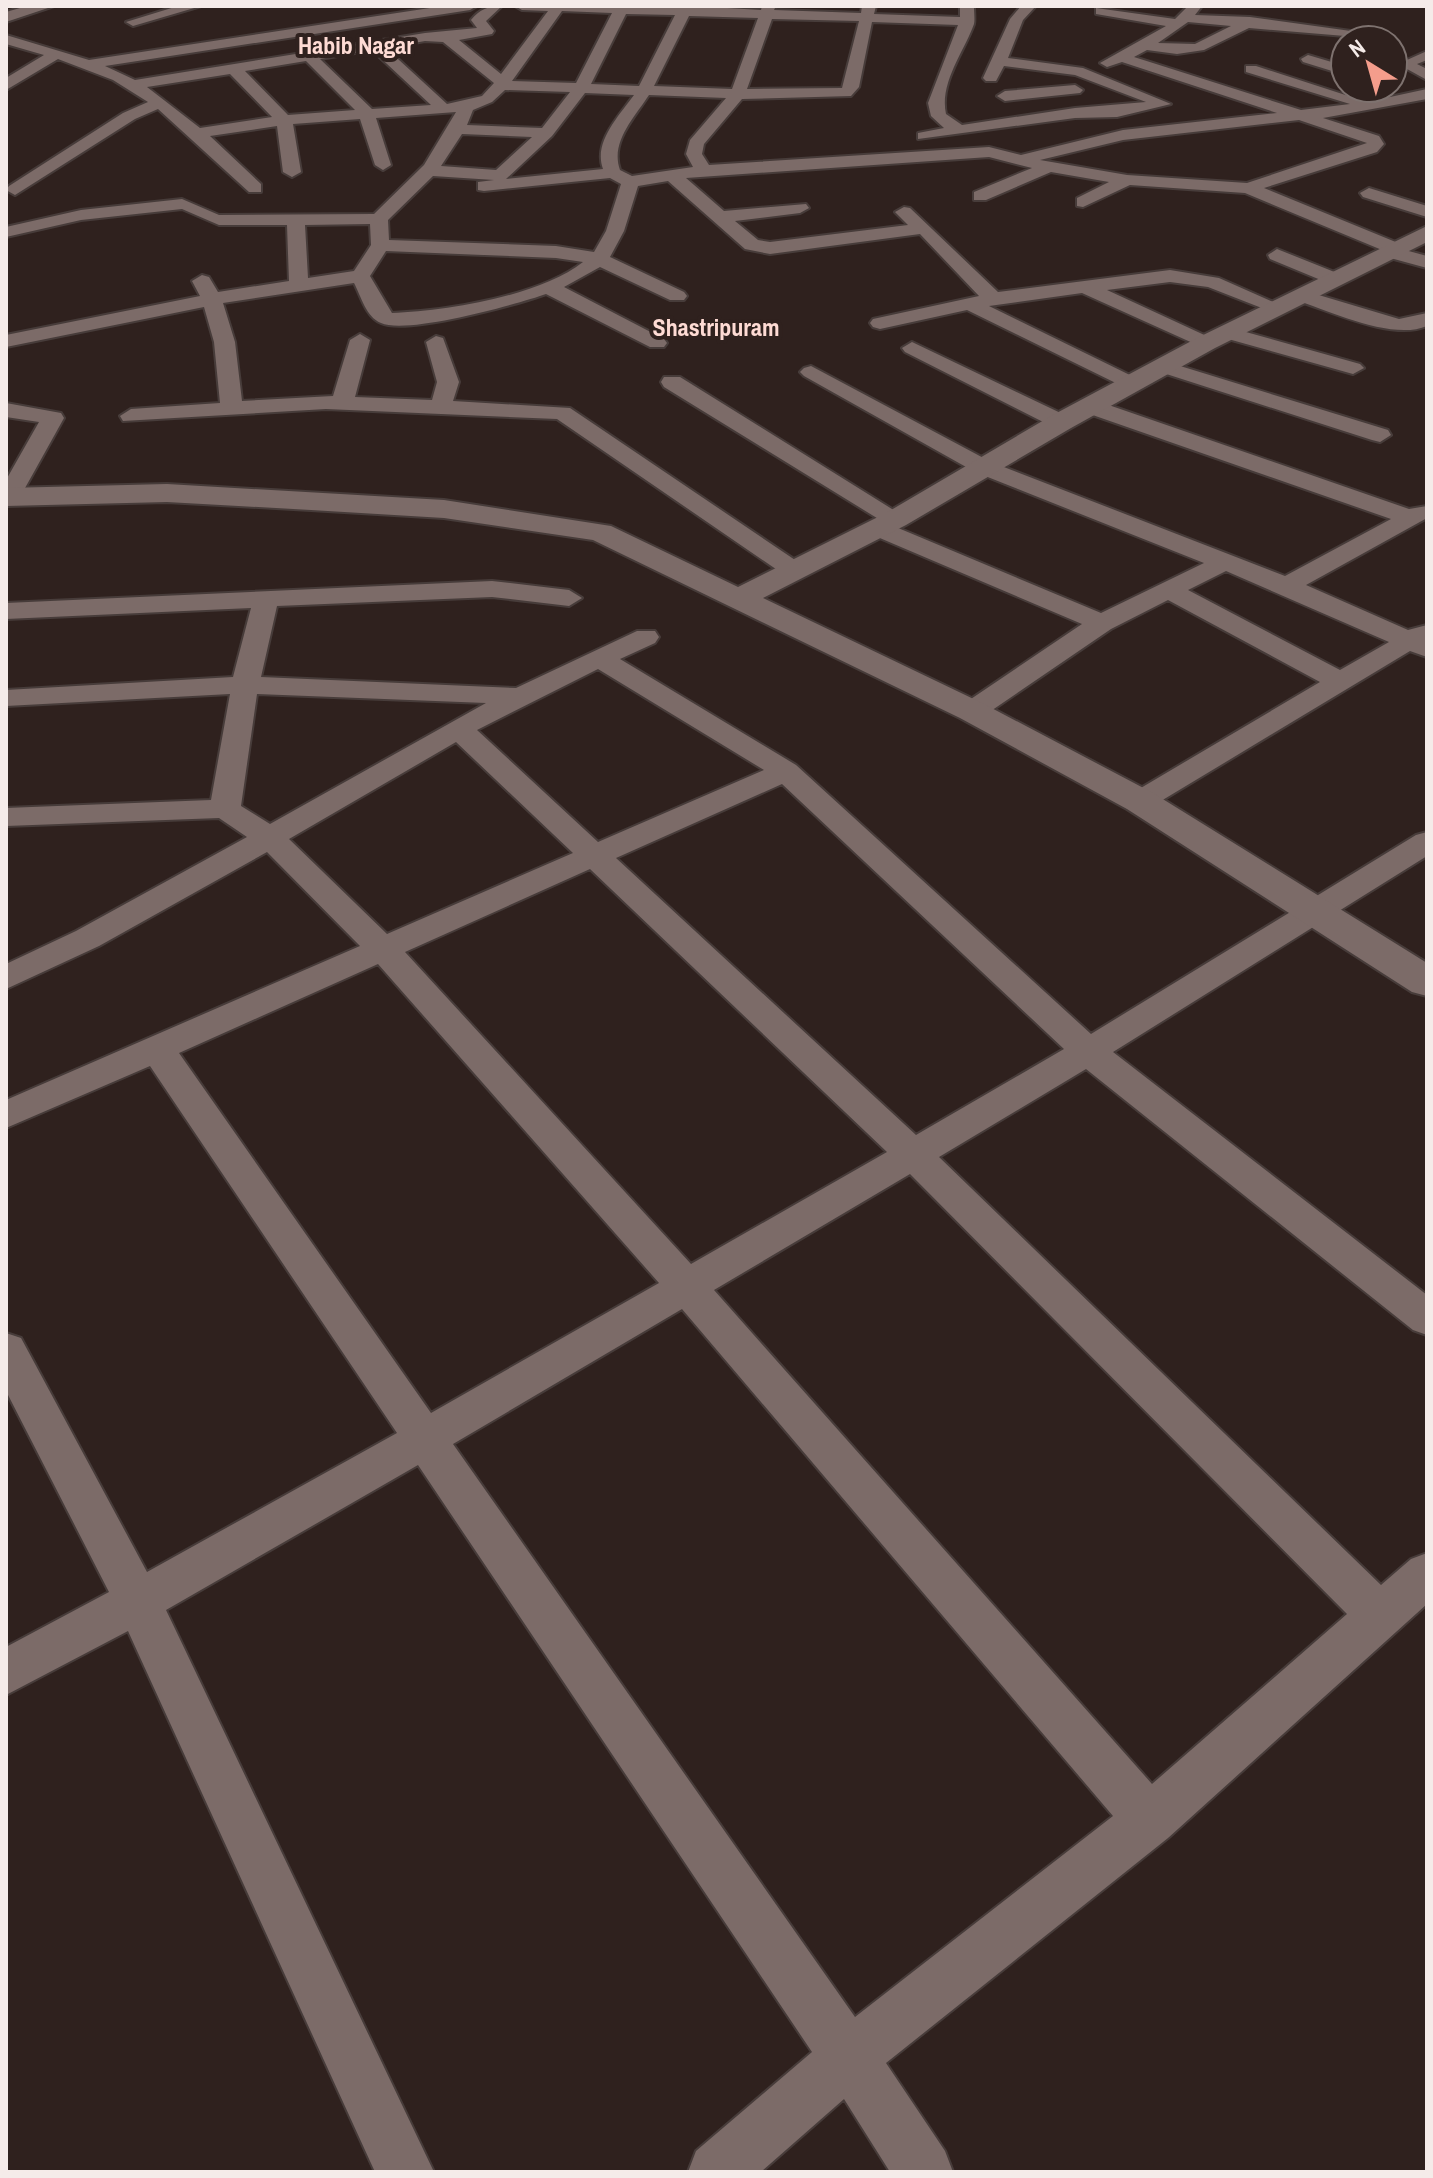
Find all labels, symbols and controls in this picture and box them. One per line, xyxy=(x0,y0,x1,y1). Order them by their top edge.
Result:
north arrow xyxy=(1329,24,1409,104)
district label: Habib Nagar xyxy=(298,29,414,61)
text: N xyxy=(1343,32,1371,64)
district label: Shastripuram xyxy=(653,311,779,343)

